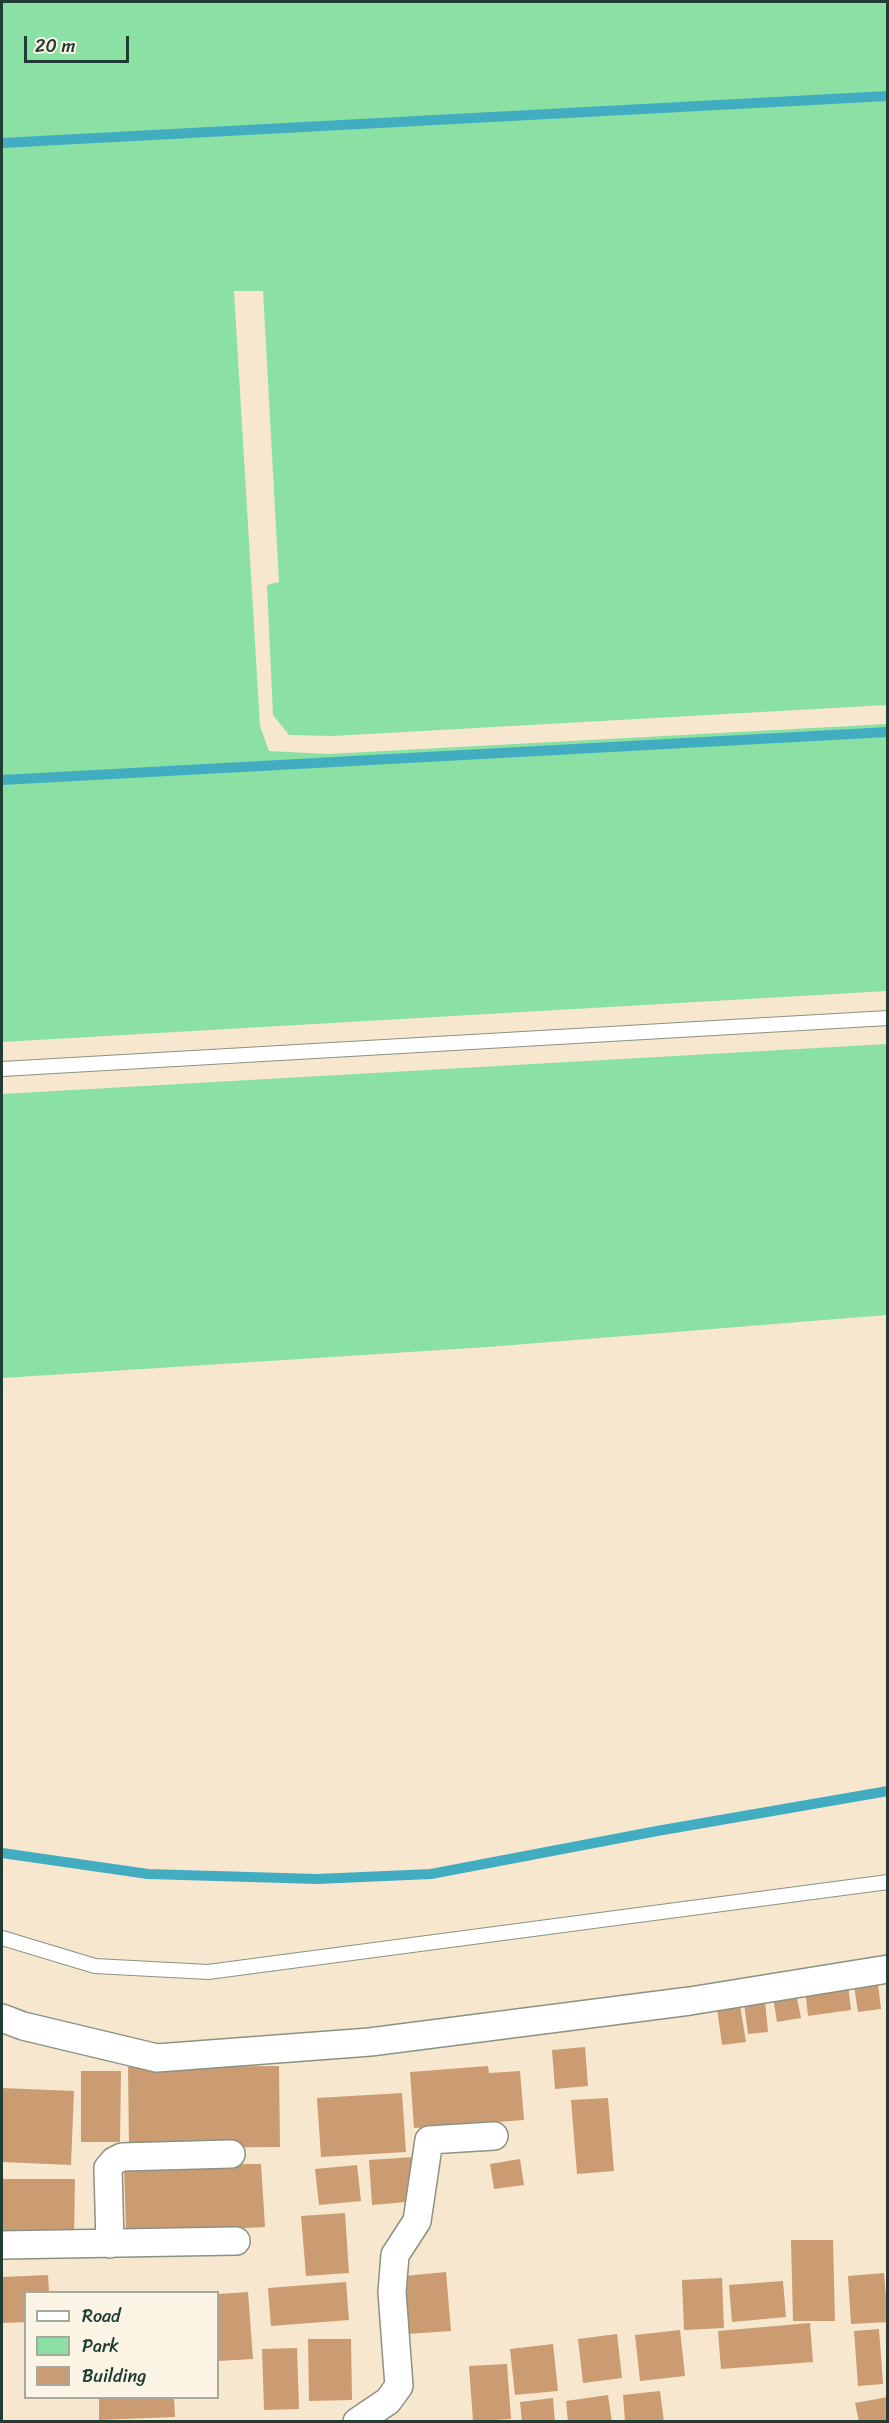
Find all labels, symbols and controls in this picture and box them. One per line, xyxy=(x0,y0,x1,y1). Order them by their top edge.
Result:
scale bar xyxy=(27,24,132,62)
text: 20 m xyxy=(35,30,75,62)
legend xyxy=(24,2291,219,2399)
text: Road xyxy=(82,2300,121,2332)
text: Park xyxy=(82,2330,119,2362)
text: Building xyxy=(82,2360,146,2392)

